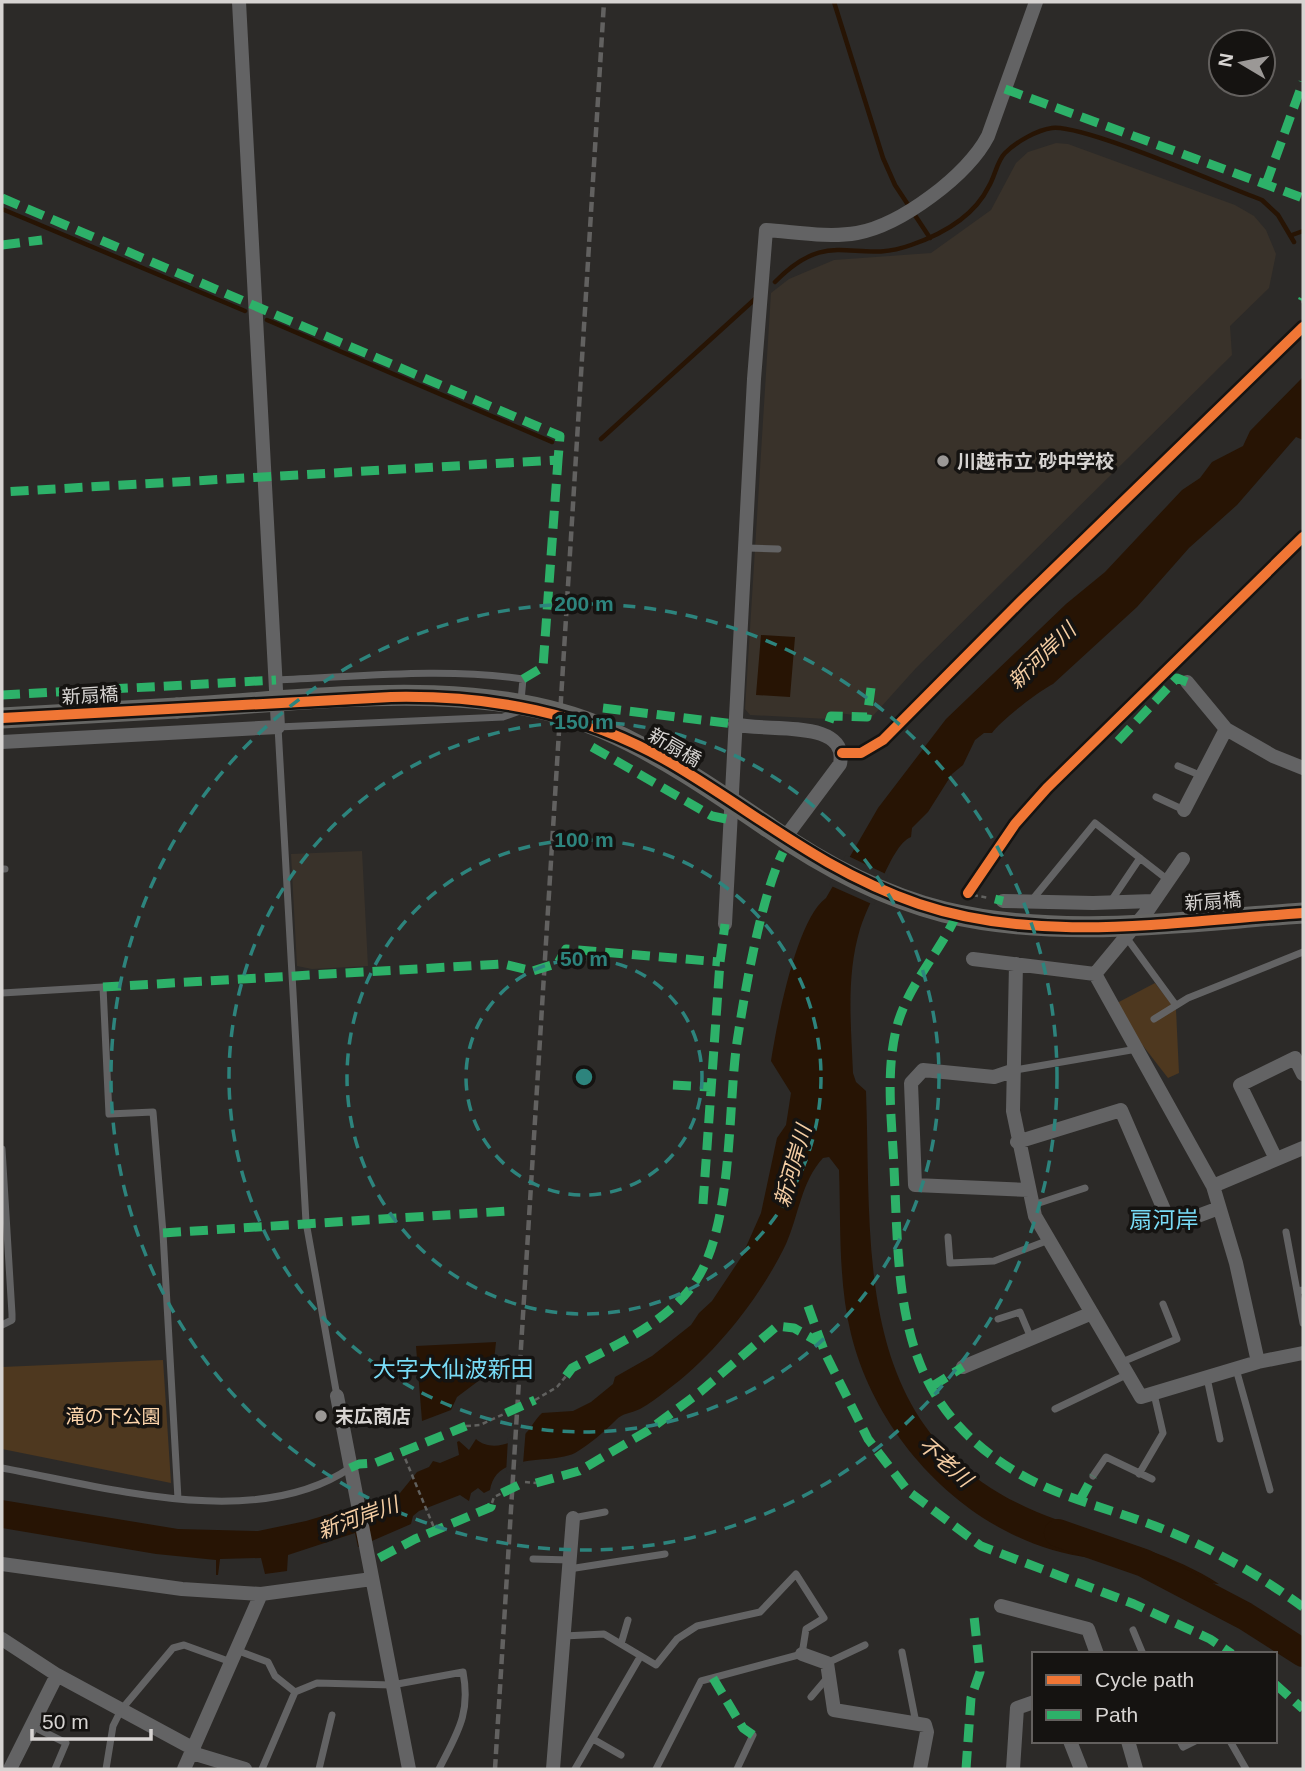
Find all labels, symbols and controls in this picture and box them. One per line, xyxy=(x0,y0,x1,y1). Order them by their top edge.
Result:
north arrow xyxy=(1207,28,1277,98)
text: N xyxy=(1214,52,1237,69)
place label: 川越市立 砂中学校 xyxy=(957,451,1114,472)
marker: 川越市立 砂中学校 xyxy=(935,453,951,469)
text: 200 m xyxy=(554,592,614,615)
water label: 新河岸川 xyxy=(1003,617,1081,693)
street label: 新扇橋 xyxy=(61,684,119,707)
text: 150 m xyxy=(554,710,614,733)
street label: 新扇橋 xyxy=(645,724,705,771)
text: 100 m xyxy=(554,828,614,851)
street label: 新扇橋 xyxy=(1184,889,1242,914)
text: 50 m xyxy=(560,947,608,970)
centre of rings xyxy=(572,1065,596,1089)
water label: 新河岸川 xyxy=(770,1120,816,1209)
district label: 扇河岸 xyxy=(1130,1207,1199,1233)
district label: 大字大仙波新田 xyxy=(373,1356,534,1382)
park label: 滝の下公園 xyxy=(65,1406,161,1427)
place label: 末広商店 xyxy=(335,1406,411,1427)
marker: 末広商店 xyxy=(313,1408,329,1424)
water label: 不老川 xyxy=(914,1432,978,1492)
water label: 新河岸川 xyxy=(314,1492,403,1543)
legend xyxy=(1032,1652,1277,1743)
text: Cycle path xyxy=(1095,1668,1194,1691)
scale bar xyxy=(32,1698,150,1742)
text: Path xyxy=(1095,1703,1138,1726)
text: 50 m xyxy=(42,1710,89,1733)

